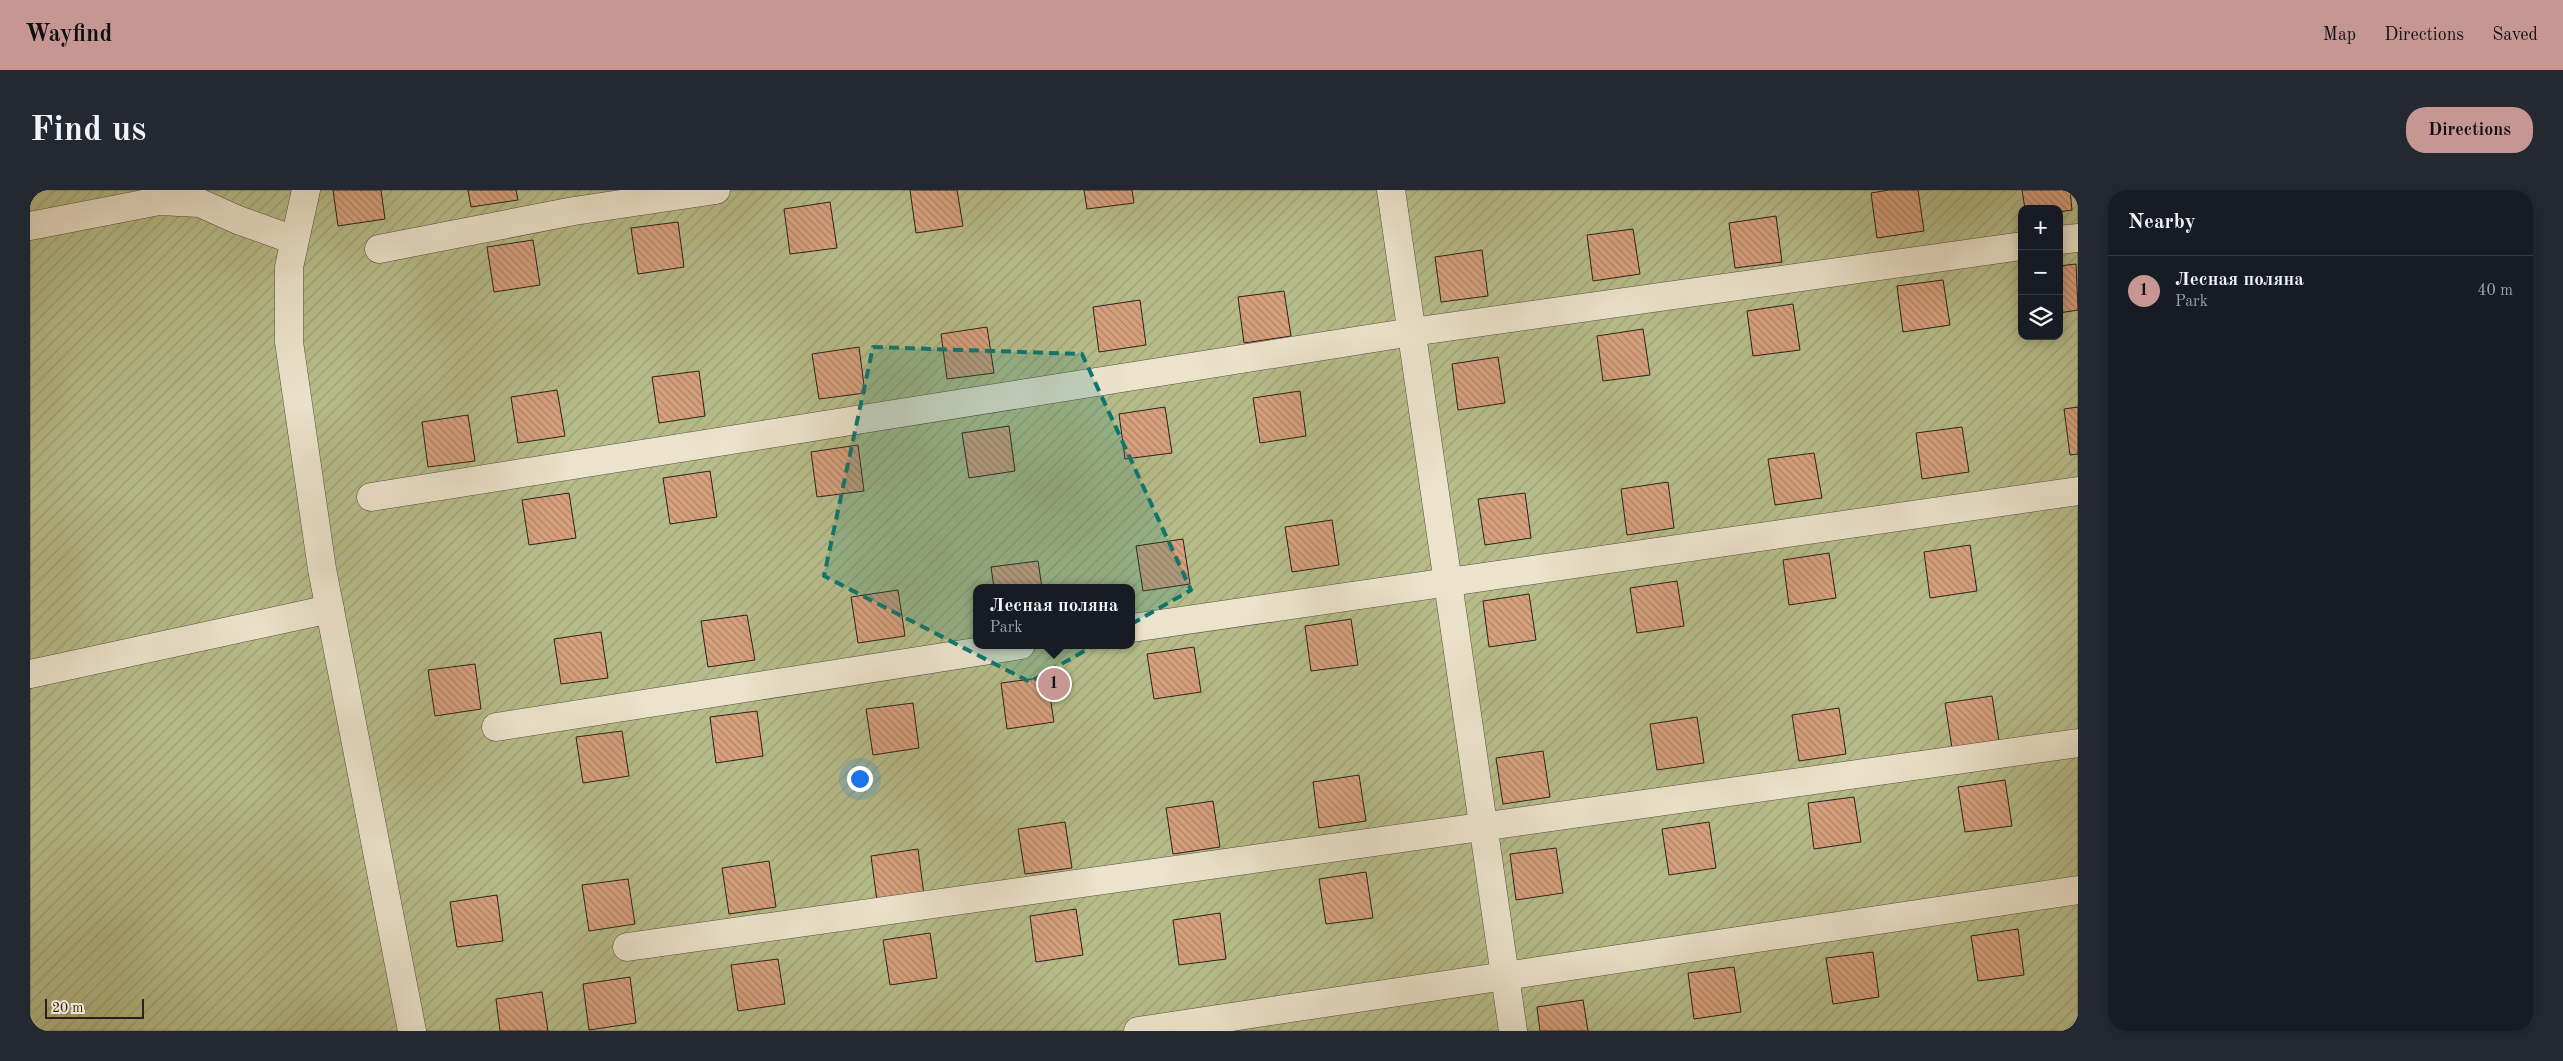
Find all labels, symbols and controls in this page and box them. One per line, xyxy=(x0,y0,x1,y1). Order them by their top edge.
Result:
text: Wayfind xyxy=(25,23,112,47)
text: Map xyxy=(2323,26,2356,44)
text: Directions xyxy=(2384,26,2464,44)
text: Saved xyxy=(2492,26,2538,44)
button: Directions xyxy=(2406,107,2533,153)
text: Find us xyxy=(30,113,146,148)
map controls xyxy=(2018,205,2063,340)
button: + xyxy=(2018,205,2063,250)
text: Nearby xyxy=(2128,212,2196,233)
button: − xyxy=(2018,250,2063,295)
text: Лесная поляна xyxy=(2175,271,2304,290)
text: 1 xyxy=(2139,283,2149,299)
text: 40 m xyxy=(2477,283,2513,299)
text: Park xyxy=(2175,294,2208,310)
button: layers xyxy=(2018,295,2063,340)
popup xyxy=(973,584,1135,649)
text: Лесная поляна xyxy=(990,597,1118,616)
text: Park xyxy=(990,620,1023,636)
pin: 1 xyxy=(1038,665,1070,703)
your location xyxy=(847,766,873,792)
scale bar xyxy=(45,996,144,1019)
text: 20 m xyxy=(52,1001,83,1015)

